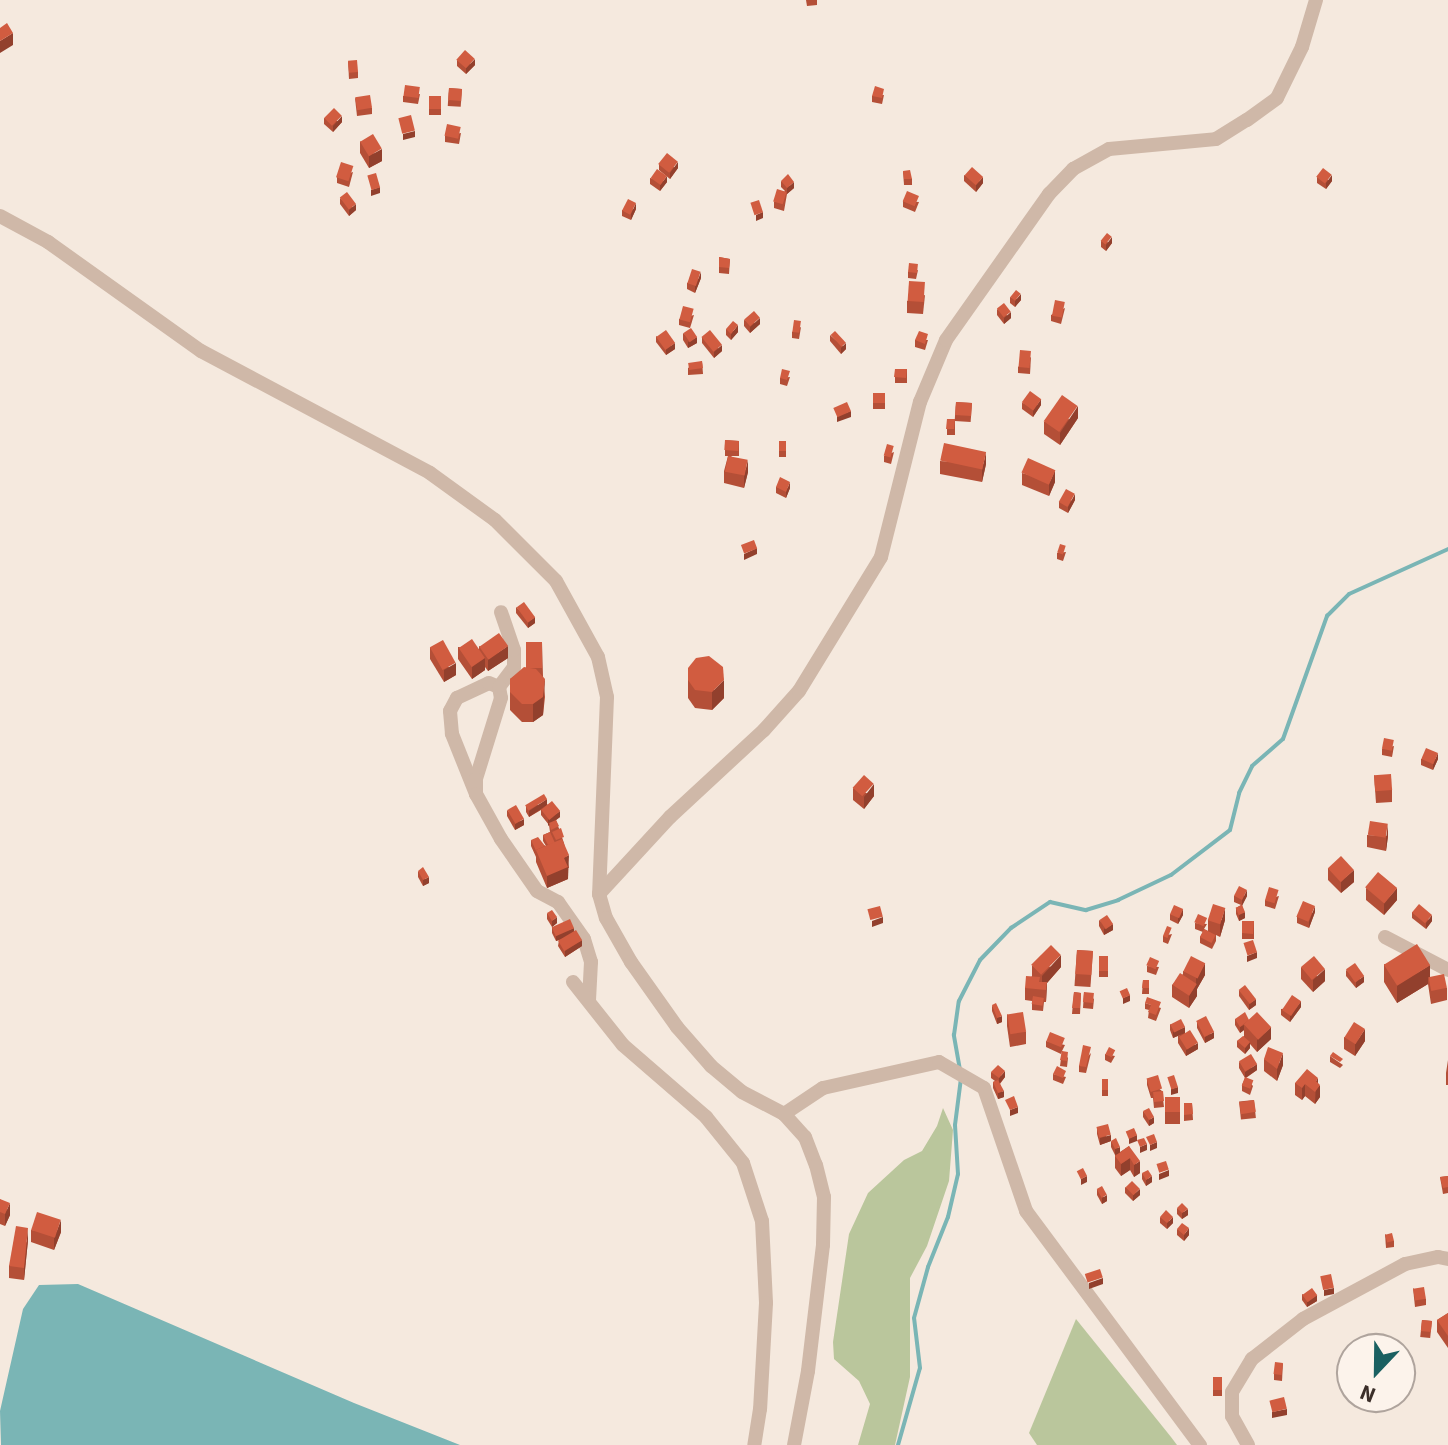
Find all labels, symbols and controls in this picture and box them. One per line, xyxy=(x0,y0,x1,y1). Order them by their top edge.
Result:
north arrow xyxy=(1336,1333,1416,1413)
text: N xyxy=(1355,1376,1381,1411)

